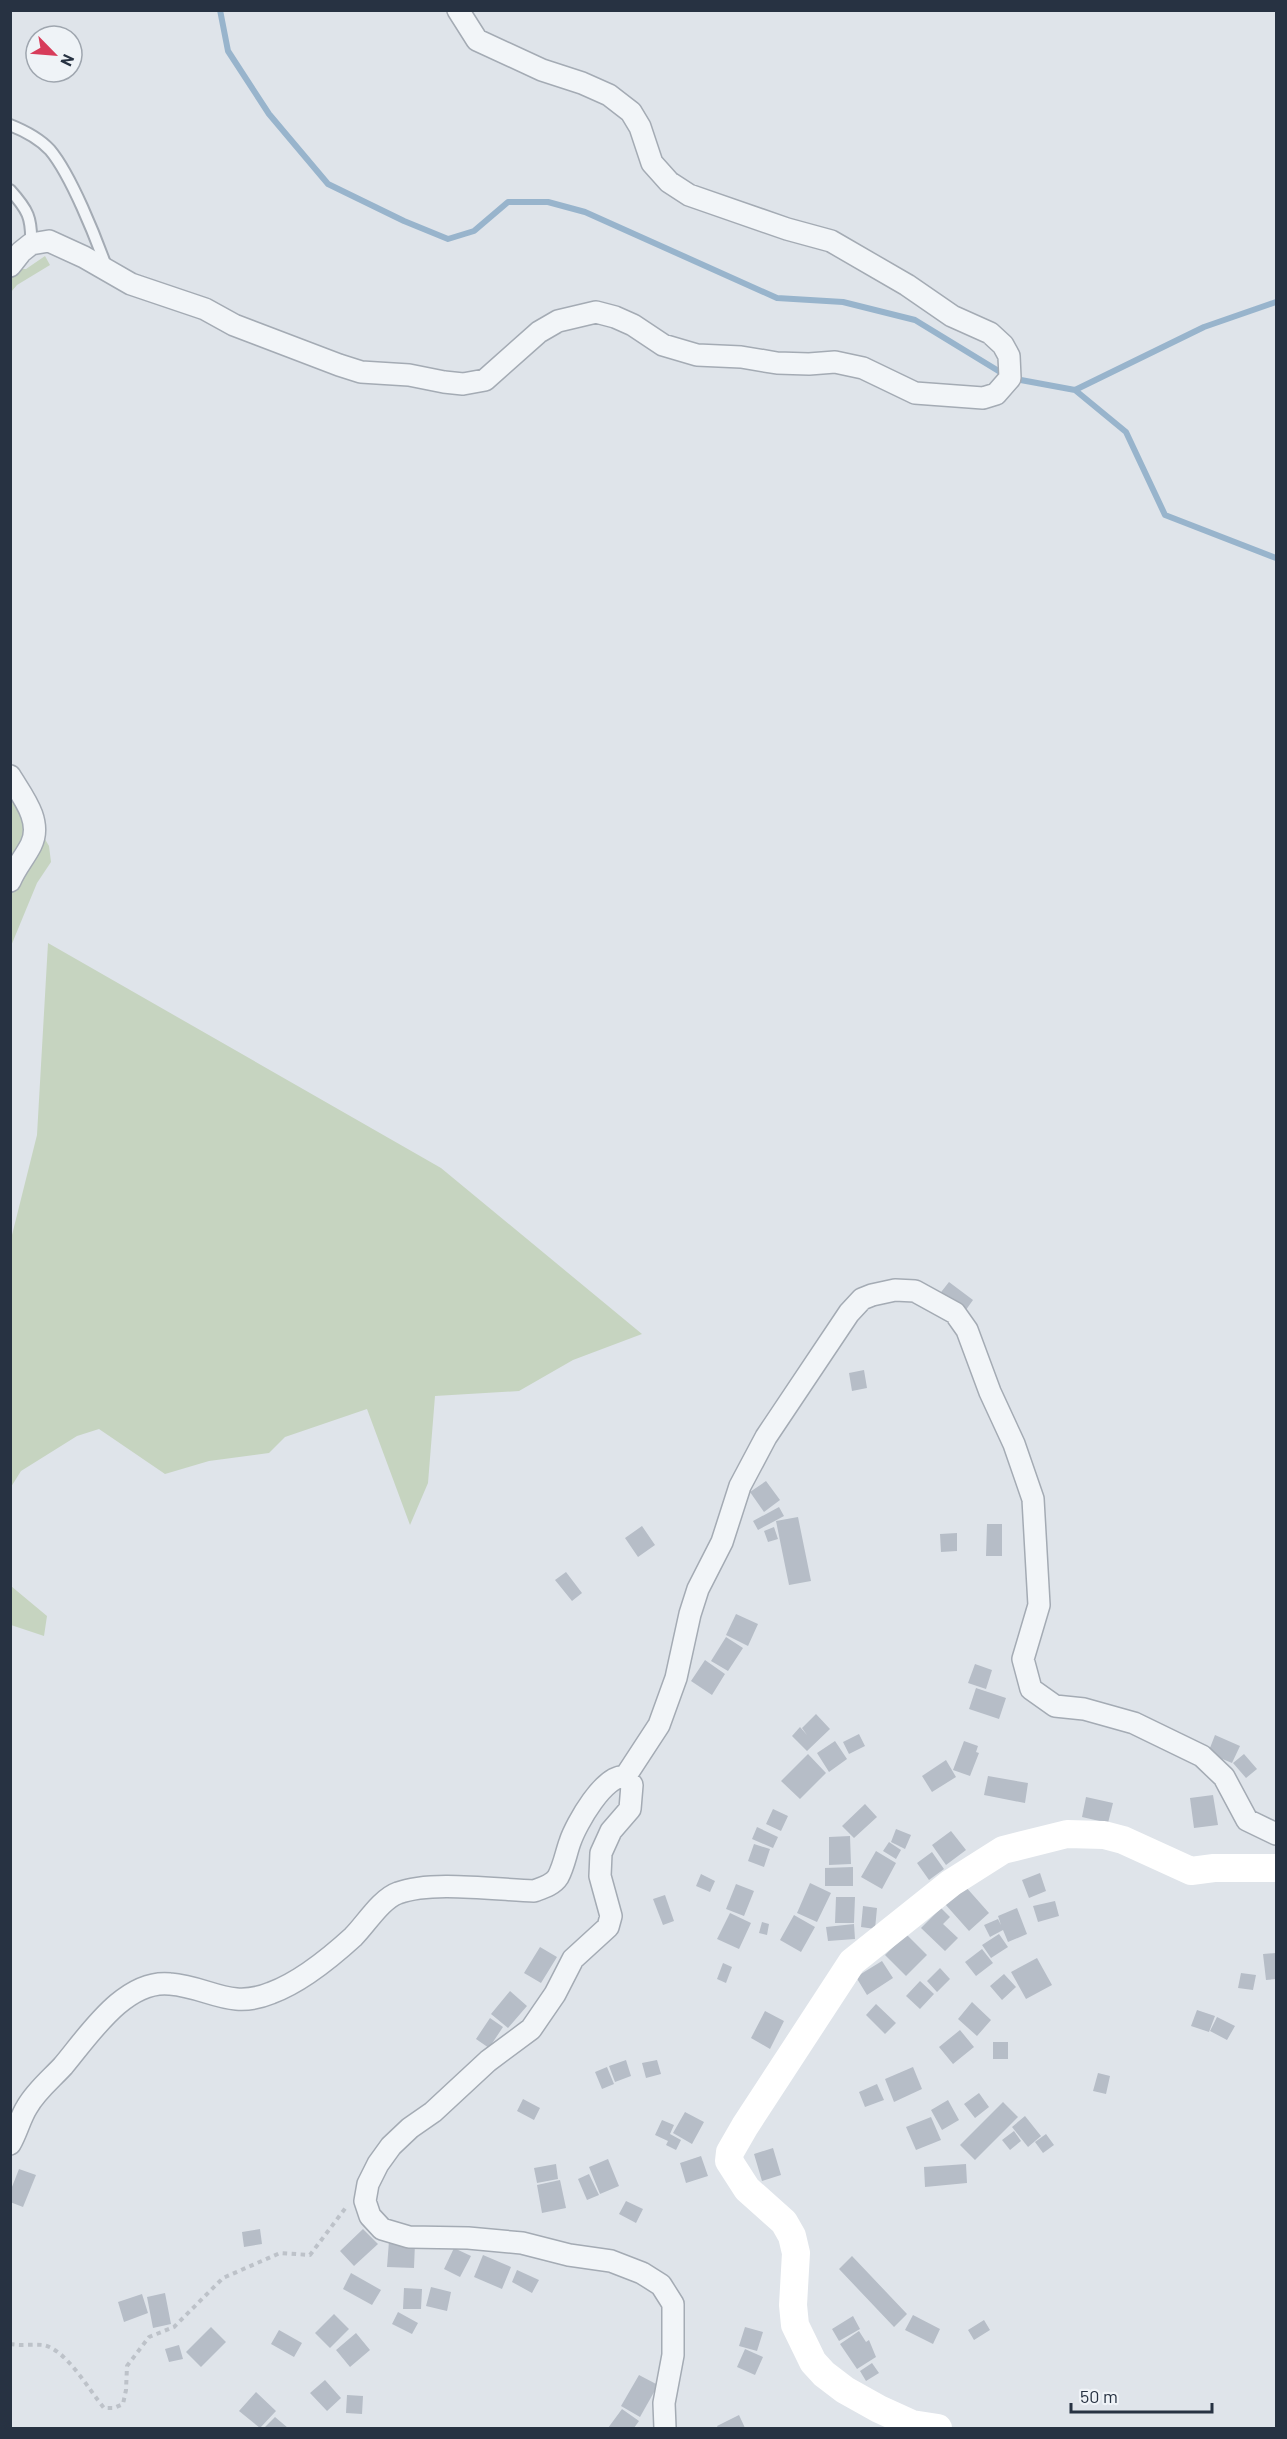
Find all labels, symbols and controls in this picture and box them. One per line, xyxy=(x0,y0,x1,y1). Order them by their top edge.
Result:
north arrow xyxy=(24,24,84,84)
text: N xyxy=(57,52,79,69)
scale bar xyxy=(1071,2376,1212,2414)
text: 50 m xyxy=(1080,2385,1118,2407)

